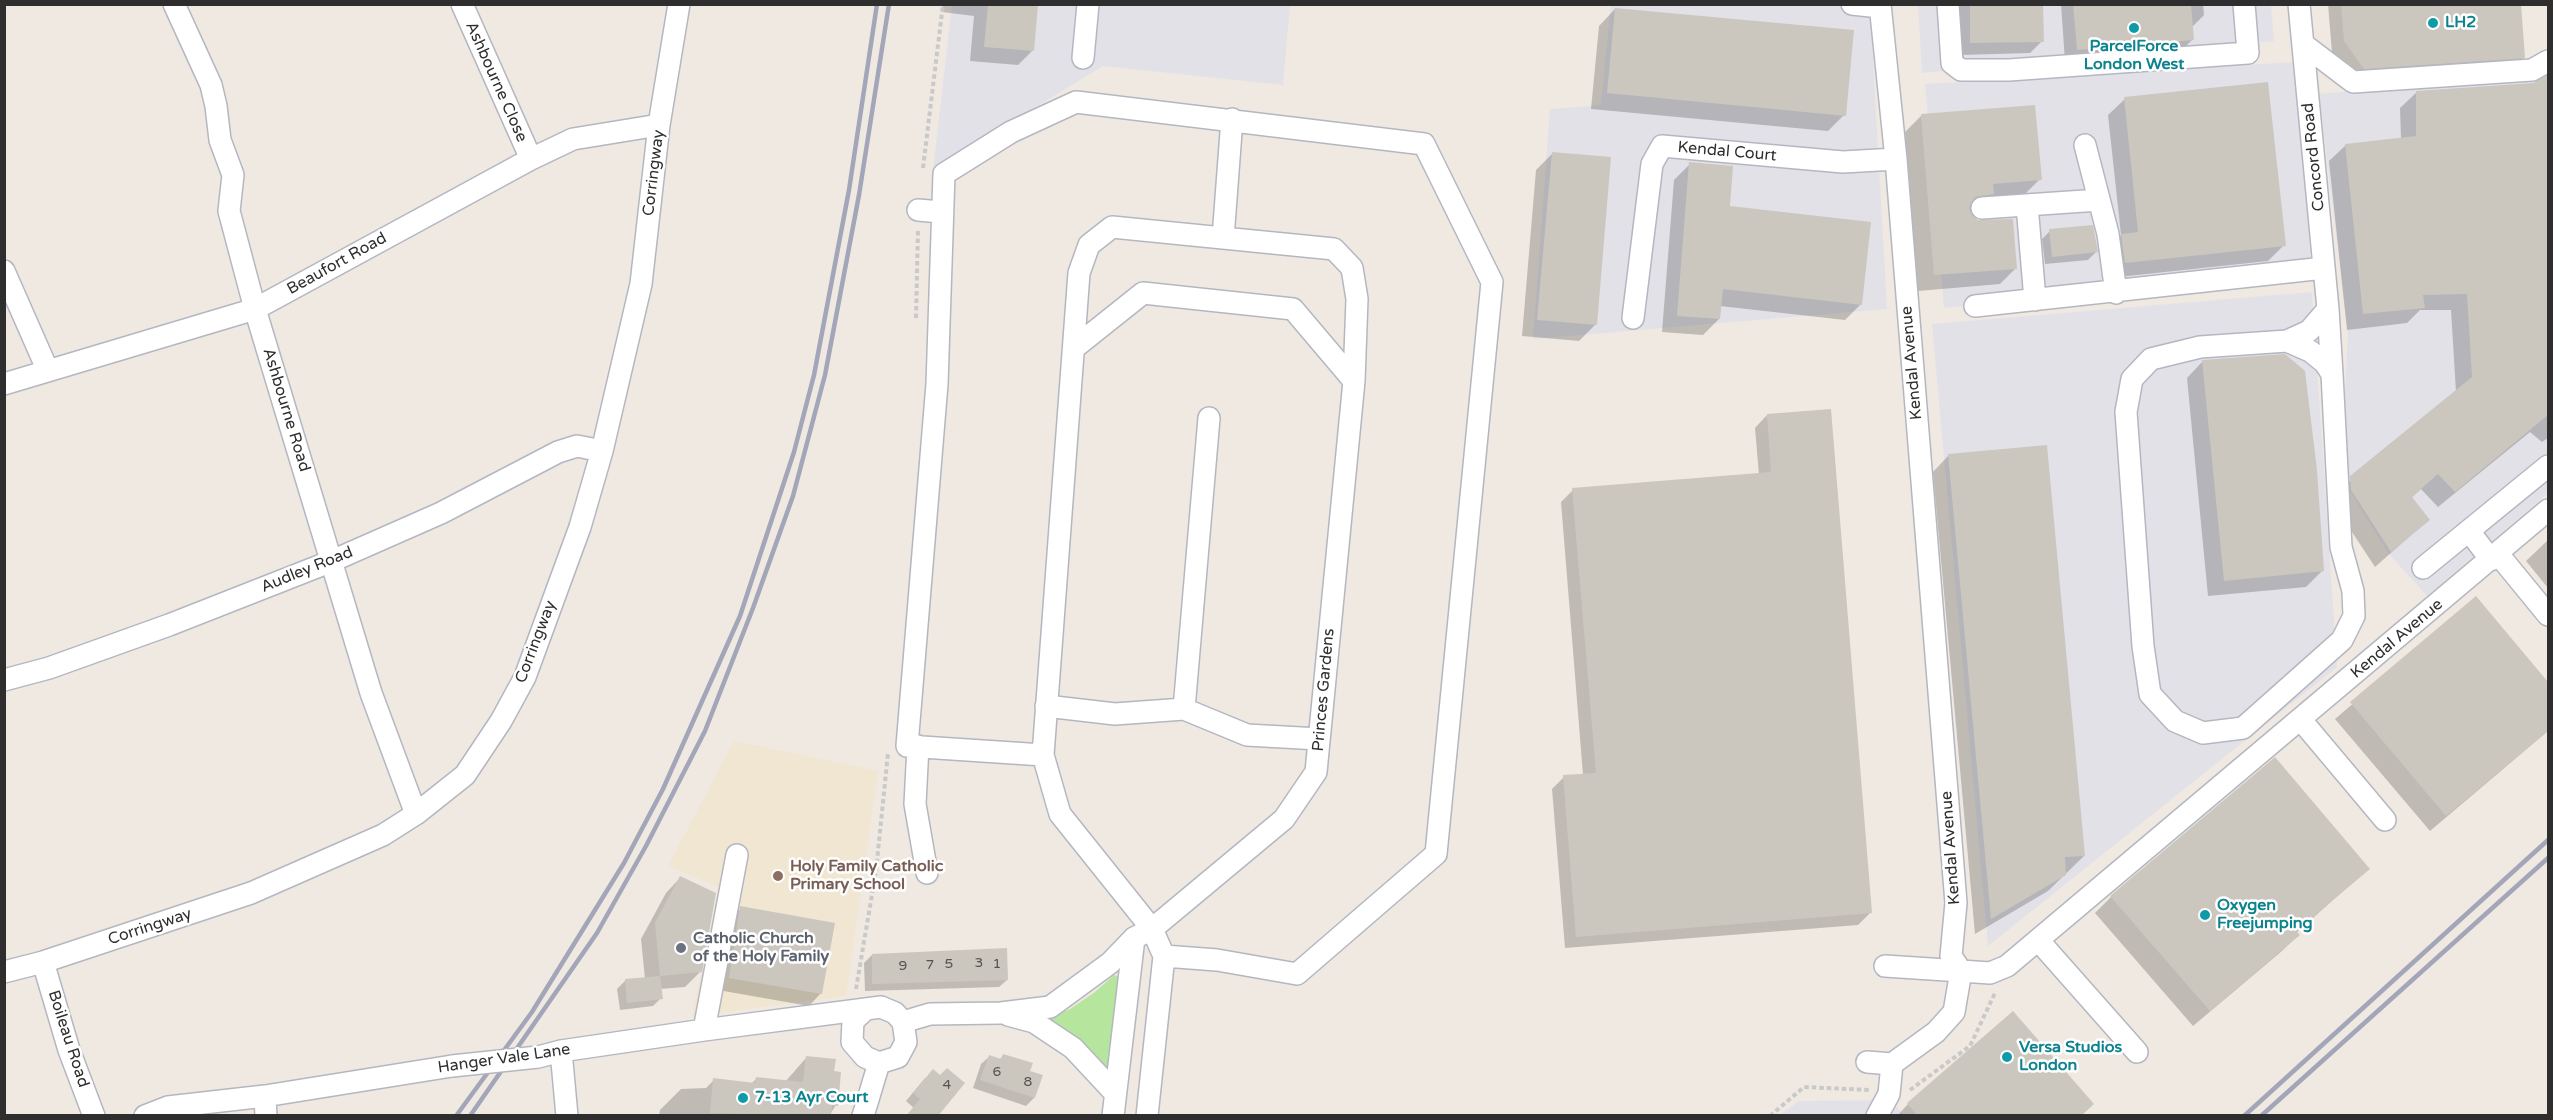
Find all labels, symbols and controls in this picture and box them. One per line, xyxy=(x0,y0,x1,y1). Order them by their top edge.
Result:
place label: LH2 xyxy=(2445,13,2476,33)
marker: LH2 xyxy=(2426,16,2440,30)
street label: Ashbourne Close xyxy=(461,19,531,145)
marker: ParcelForce London West xyxy=(2127,21,2141,35)
place label: ParcelForce London West xyxy=(2084,37,2184,75)
street label: Concord Road xyxy=(2299,102,2329,212)
street label: Corringway xyxy=(639,129,669,217)
street label: Kendal Court xyxy=(1677,138,1777,166)
street label: Beaufort Road xyxy=(284,229,390,299)
street label: Kendal Avenue xyxy=(1897,305,1927,421)
street label: Ashbourne Road xyxy=(258,346,314,474)
street label: Audley Road xyxy=(258,543,356,597)
street label: Kendal Avenue xyxy=(2347,595,2447,683)
street label: Corringway xyxy=(512,598,560,686)
street label: Princes Gardens xyxy=(1309,628,1339,752)
street label: Kendal Avenue xyxy=(1937,790,1965,906)
place label: Holy Family Catholic Primary School xyxy=(790,857,943,895)
marker: Holy Family Catholic Primary School xyxy=(771,869,785,883)
place label: Oxygen Freejumping xyxy=(2217,896,2313,934)
street label: Corringway xyxy=(106,904,194,950)
marker: Oxygen Freejumping xyxy=(2198,908,2212,922)
place label: Catholic Church of the Holy Family xyxy=(693,929,829,967)
marker: Catholic Church of the Holy Family xyxy=(674,941,688,955)
house number: 3 xyxy=(975,955,983,971)
house number: 5 xyxy=(945,956,953,972)
house number: 1 xyxy=(993,956,1001,972)
house number: 7 xyxy=(926,957,934,973)
house number: 9 xyxy=(899,958,907,974)
street label: Boileau Road xyxy=(43,988,93,1090)
place label: Versa Studios London xyxy=(2019,1038,2122,1076)
street label: Hanger Vale Lane xyxy=(436,1040,572,1078)
marker: Versa Studios London xyxy=(2000,1050,2014,1064)
house number: 6 xyxy=(993,1064,1001,1080)
house number: 8 xyxy=(1024,1074,1032,1090)
house number: 4 xyxy=(943,1077,951,1093)
place label: 7-13 Ayr Court xyxy=(755,1088,868,1108)
marker: 7-13 Ayr Court xyxy=(736,1091,750,1105)

